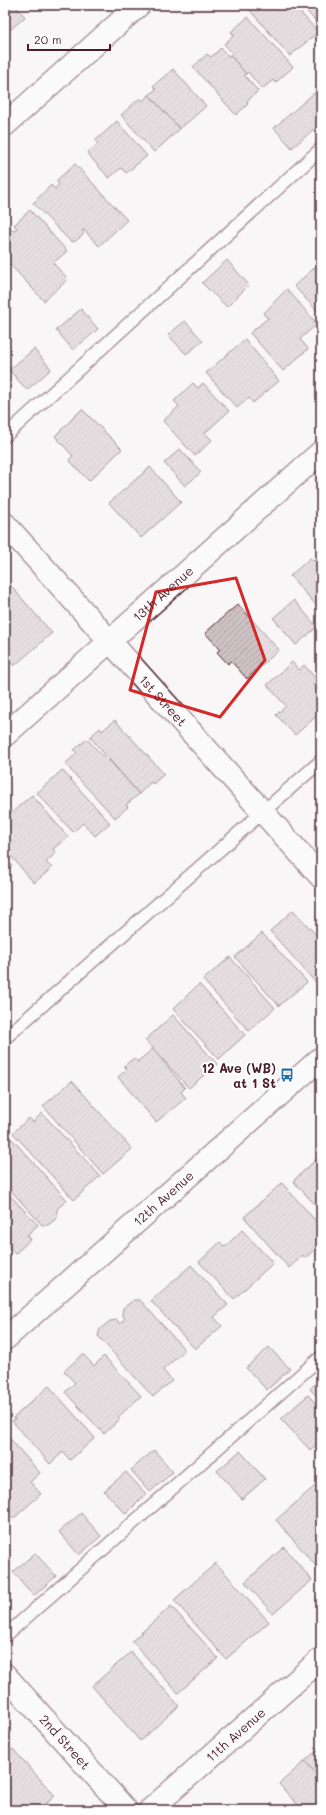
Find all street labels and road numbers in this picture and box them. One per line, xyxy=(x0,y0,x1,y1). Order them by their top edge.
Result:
street label: 13th Avenue xyxy=(129,562,196,625)
street label: 1st Street xyxy=(136,671,191,730)
street label: 12th Avenue xyxy=(129,1166,197,1229)
street label: 11th Avenue xyxy=(202,1703,268,1765)
street label: 2nd Street xyxy=(36,1711,95,1773)

